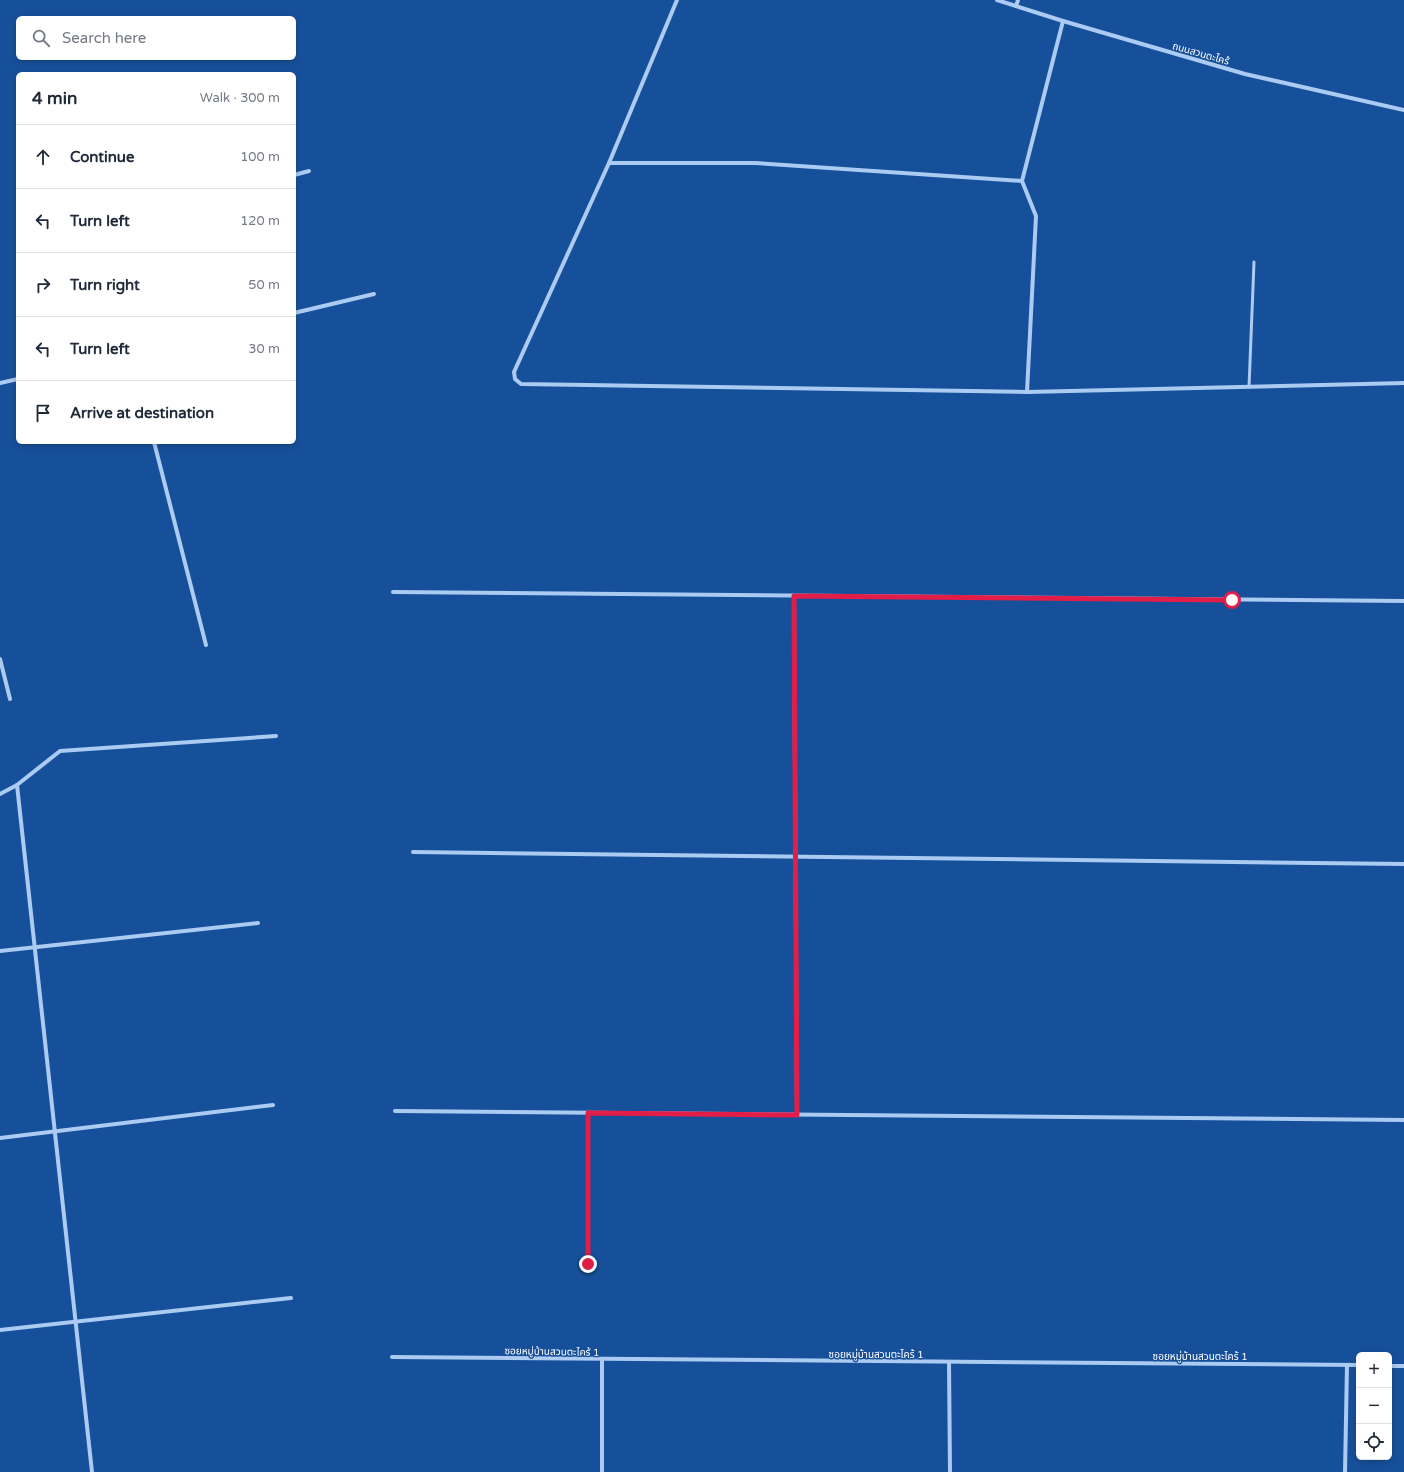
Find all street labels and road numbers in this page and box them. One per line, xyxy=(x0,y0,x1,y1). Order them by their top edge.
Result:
street label: ถนนสวนตะไคร้ xyxy=(1171,40,1231,68)
street label: ซอยหมู่บ้านสวนตะไคร้ 1 xyxy=(504,1344,600,1359)
street label: ซอยหมู่บ้านสวนตะไคร้ 1 xyxy=(829,1348,923,1361)
street label: ซอยหมู่บ้านสวนตะไคร้ 1 xyxy=(1153,1350,1247,1363)

